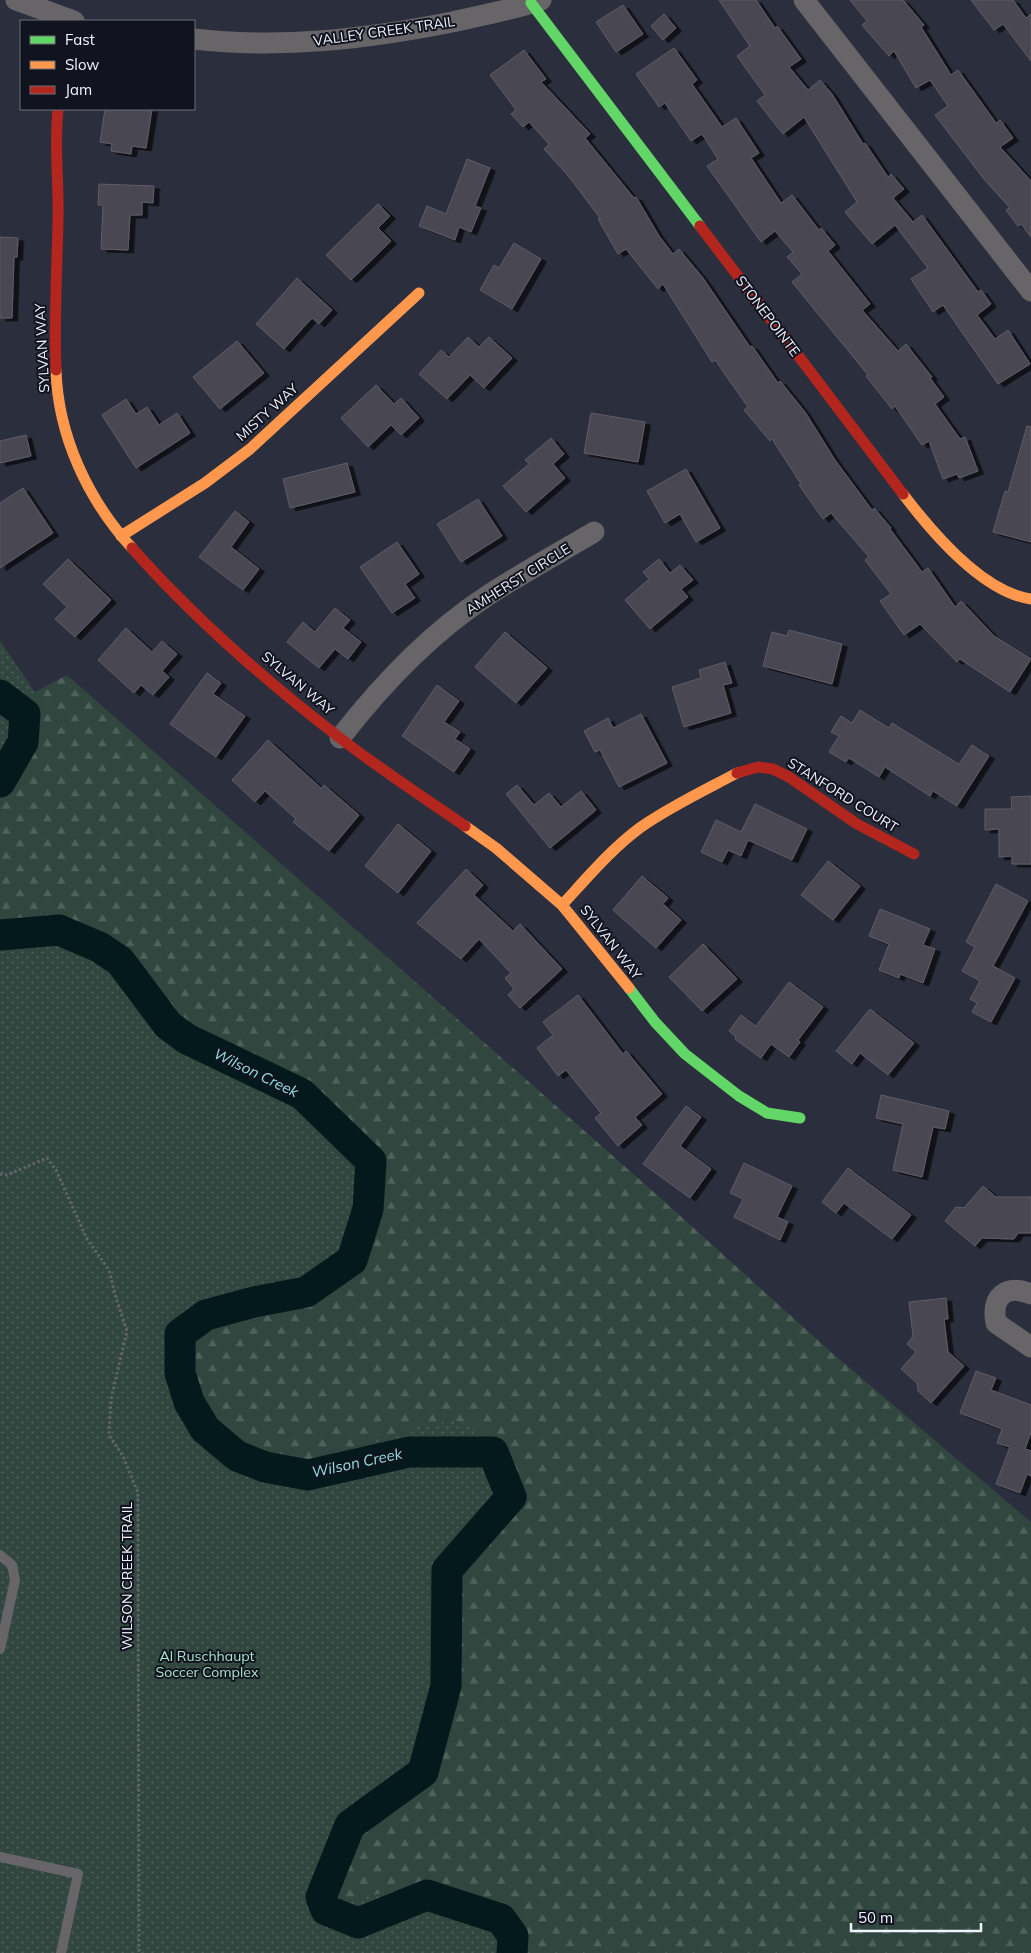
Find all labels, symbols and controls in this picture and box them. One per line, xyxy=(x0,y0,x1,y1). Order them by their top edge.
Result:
street label: VALLEY CREEK TRAIL xyxy=(312,12,456,50)
legend xyxy=(20,20,195,110)
text: Fast xyxy=(65,30,95,49)
text: Slow xyxy=(65,55,99,74)
text: Jam xyxy=(65,80,92,99)
street label: STONEPOINTE xyxy=(732,272,804,360)
street label: SYLVAN WAY xyxy=(31,302,53,393)
street label: MISTY WAY xyxy=(232,379,302,445)
street label: AMHERST CIRCLE xyxy=(462,540,574,618)
street label: SYLVAN WAY xyxy=(258,647,338,719)
street label: STANFORD COURT xyxy=(784,754,902,837)
street label: SYLVAN WAY xyxy=(576,901,646,983)
water label: Wilson Creek xyxy=(211,1044,303,1102)
water label: Wilson Creek xyxy=(310,1443,405,1481)
street label: WILSON CREEK TRAIL xyxy=(118,1502,136,1650)
park label: Al Ruschhaupt Soccer Complex xyxy=(156,1647,259,1681)
scale bar xyxy=(851,1900,981,1932)
text: 50 m xyxy=(858,1908,893,1927)

